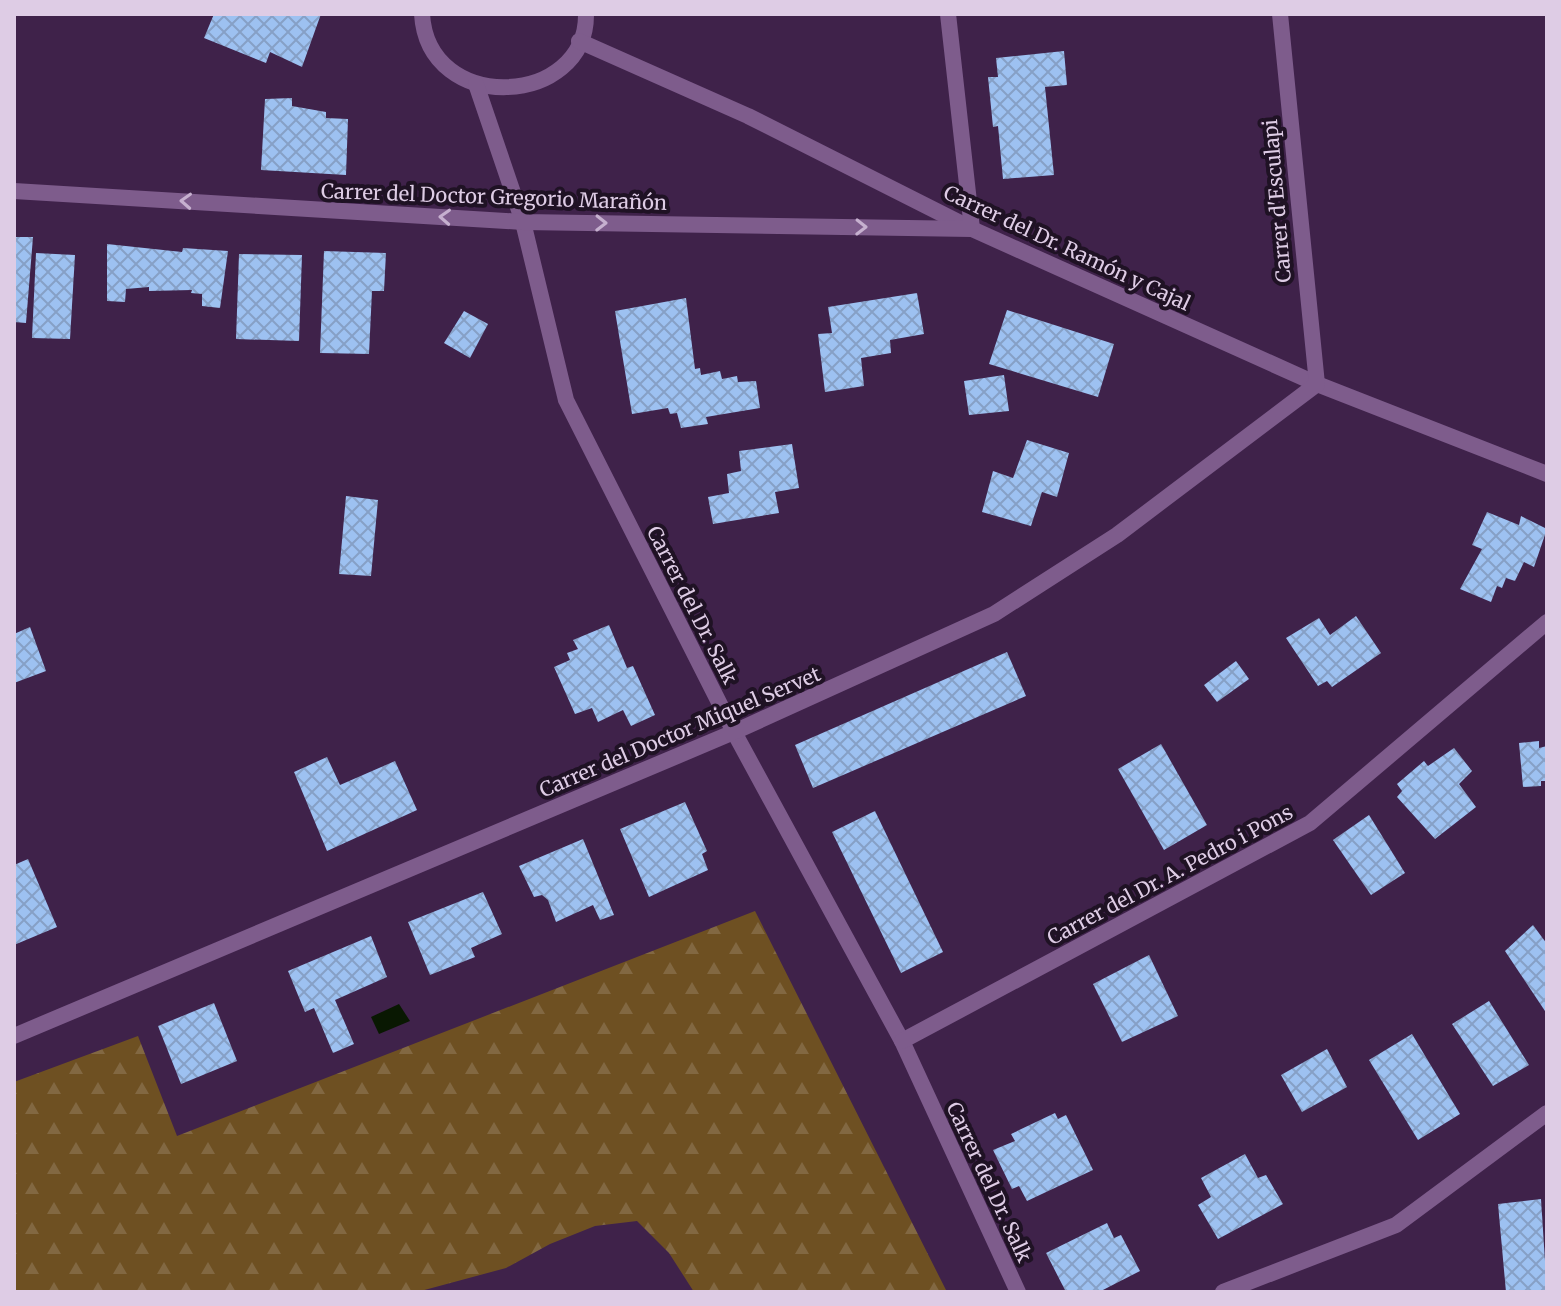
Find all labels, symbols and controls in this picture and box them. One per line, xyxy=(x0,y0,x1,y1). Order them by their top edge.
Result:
street label: Carrer d'Esculapi xyxy=(1257,118,1296,284)
street label: Carrer del Doctor Gregorio Marañón xyxy=(320,178,668,215)
street label: Carrer del Dr. Ramón y Cajal xyxy=(940,179,1195,316)
one-way arrow xyxy=(179,193,192,210)
one-way arrow xyxy=(438,209,451,226)
one-way arrow xyxy=(595,214,608,232)
one-way arrow xyxy=(855,218,868,236)
street label: Carrer del Dr. Salk xyxy=(642,522,743,688)
street label: Carrer del Doctor Miquel Servet xyxy=(535,661,824,802)
street label: Carrer del Dr. A. Pedro i Pons xyxy=(1043,799,1297,950)
street label: Carrer del Dr. Salk xyxy=(941,1098,1038,1266)

